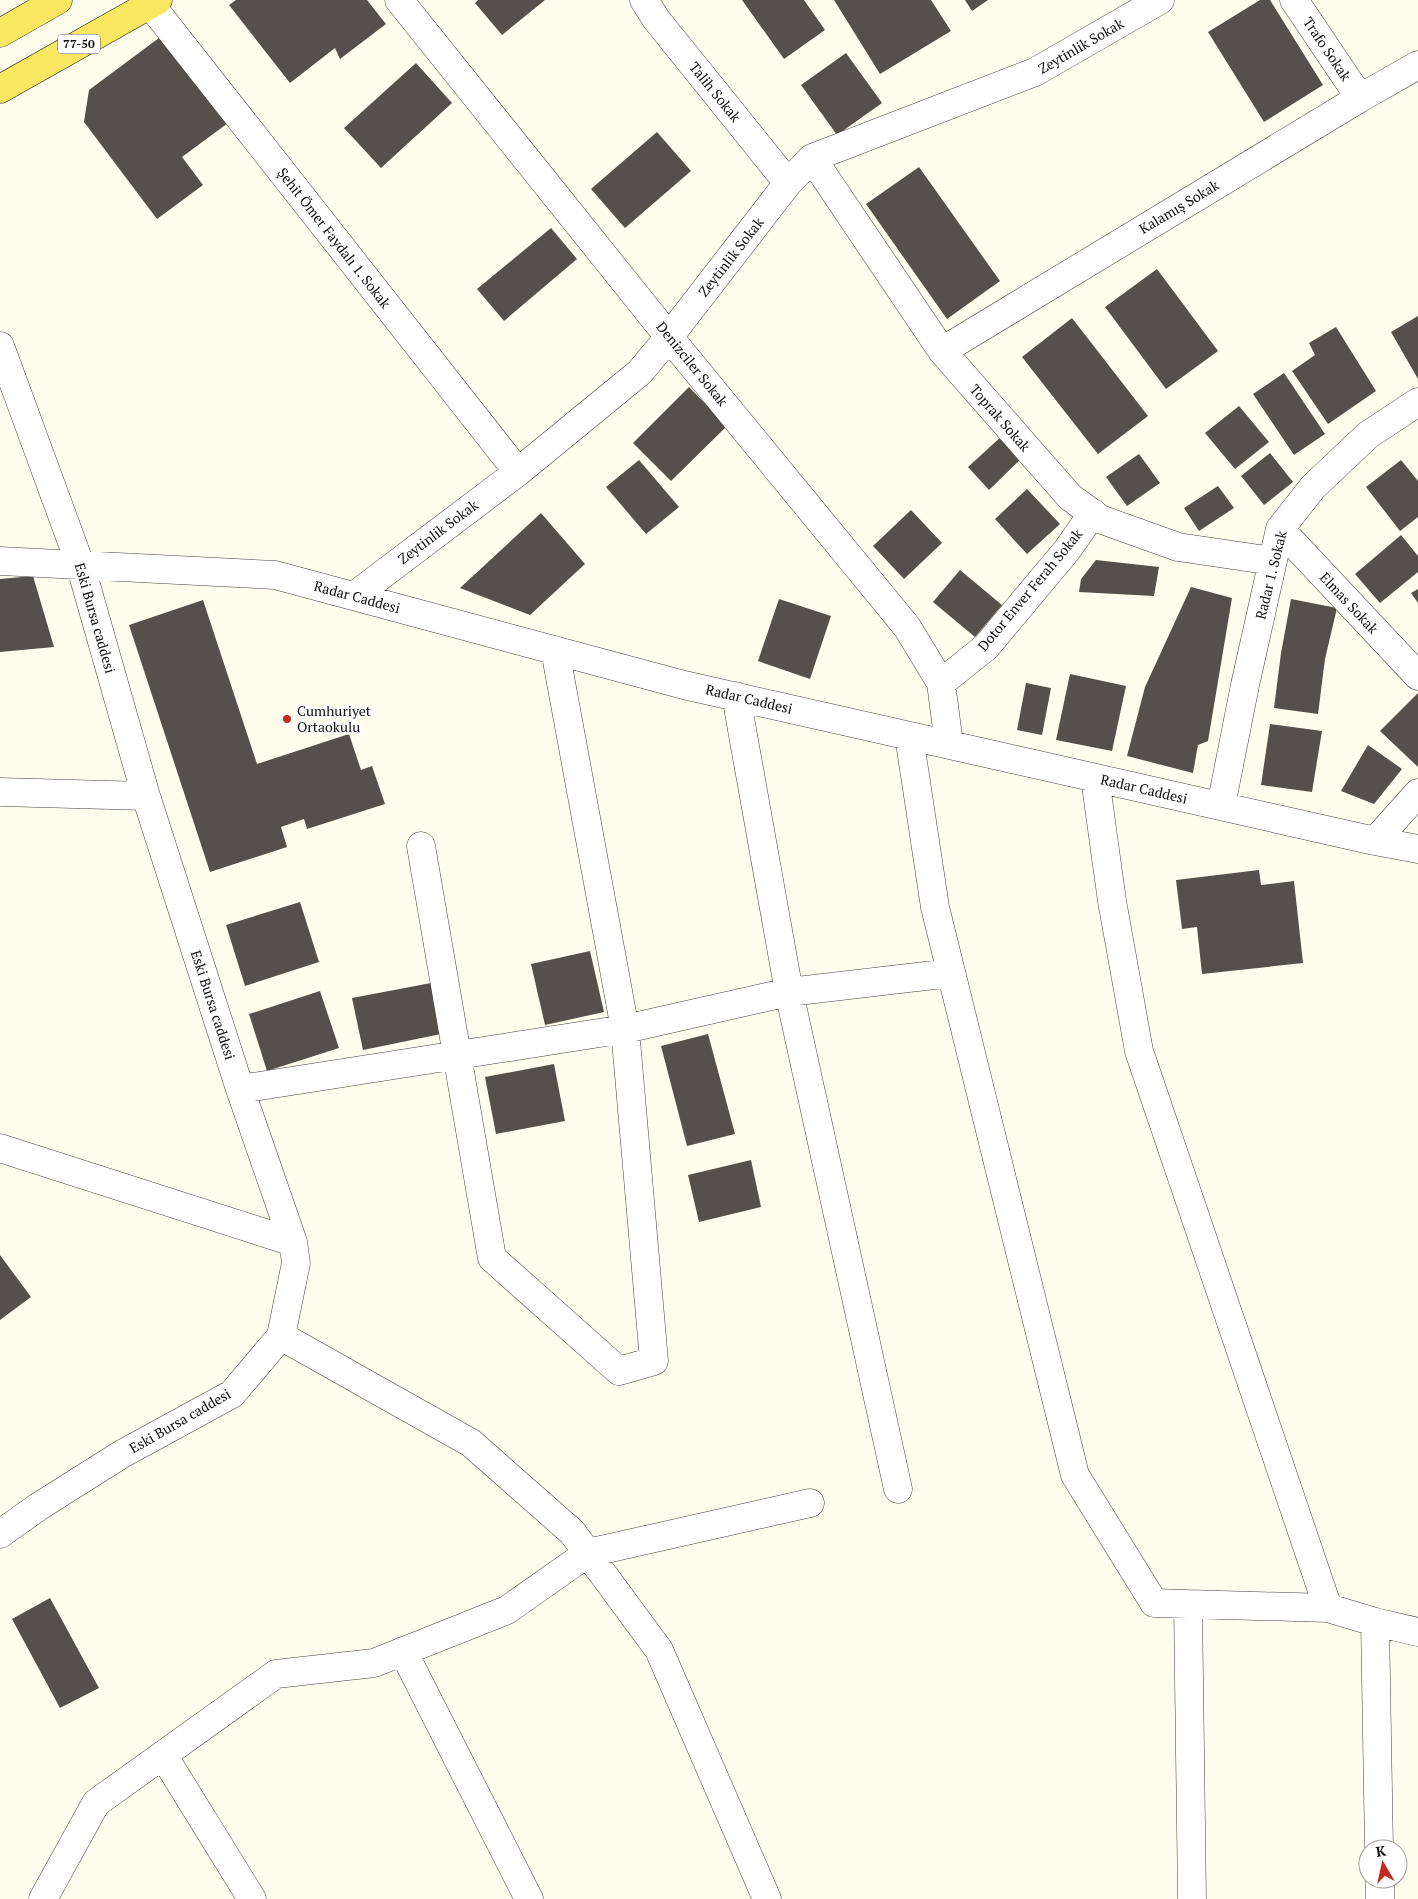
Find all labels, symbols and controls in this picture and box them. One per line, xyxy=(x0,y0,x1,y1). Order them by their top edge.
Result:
street label: Zeytinlik Sokak xyxy=(1035,13,1128,78)
street label: Trafo Sokak xyxy=(1299,13,1356,85)
road number: 77-50 xyxy=(58,34,100,54)
street label: Talih Sokak xyxy=(685,58,746,126)
street label: Şehit Ömer Faydalı 1. Sokak xyxy=(274,164,396,312)
street label: Kalamış Sokak xyxy=(1135,175,1223,238)
street label: Zeytinlik Sokak xyxy=(694,213,768,300)
street label: Denizciler Sokak xyxy=(652,317,733,411)
street label: Toprak Sokak xyxy=(966,380,1035,456)
street label: Zeytinlik Sokak xyxy=(394,495,482,568)
street label: Dotor Enver Ferah Sokak xyxy=(973,524,1087,655)
street label: Radar 1. Sokak xyxy=(1250,528,1291,621)
street label: Eski Bursa caddesi xyxy=(71,560,120,675)
street label: Elmas Sokak xyxy=(1316,568,1383,638)
street label: Radar Caddesi xyxy=(312,576,402,617)
street label: Radar Caddesi xyxy=(704,679,794,718)
place label: Cumhuriyet Ortaokulu xyxy=(297,701,372,736)
marker: Cumhuriyet Ortaokulu xyxy=(281,713,293,725)
street label: Radar Caddesi xyxy=(1099,769,1189,808)
street label: Eski Bursa caddesi xyxy=(187,948,240,1062)
street label: Eski Bursa caddesi xyxy=(126,1384,234,1457)
north arrow xyxy=(1358,1839,1408,1889)
text: K xyxy=(1374,1840,1387,1861)

